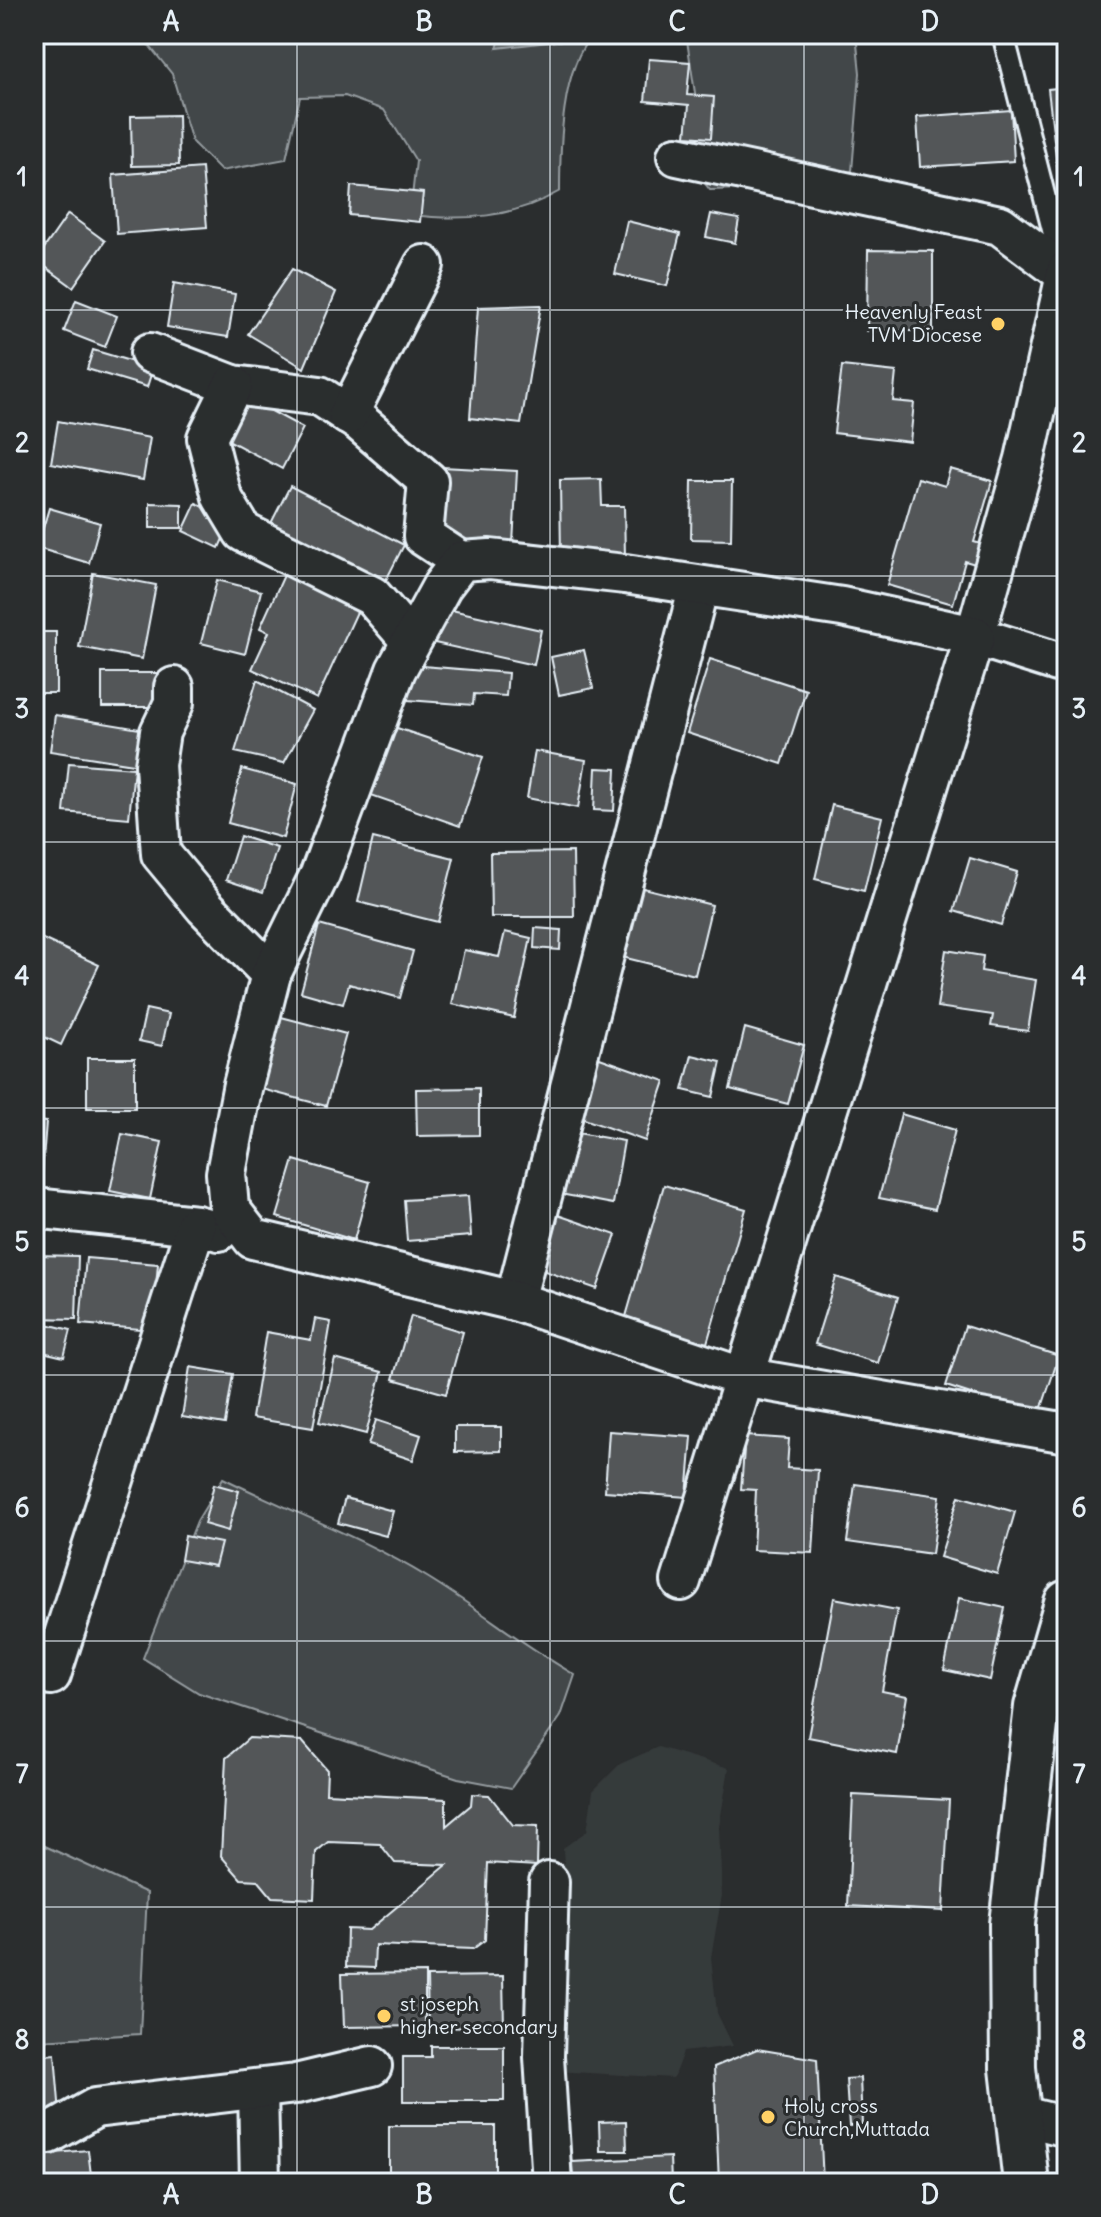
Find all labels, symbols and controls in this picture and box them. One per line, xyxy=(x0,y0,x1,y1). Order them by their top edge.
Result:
text: A xyxy=(163,5,180,38)
text: B xyxy=(415,5,433,38)
text: C xyxy=(668,5,686,38)
text: D xyxy=(921,5,939,38)
text: 1 xyxy=(17,160,27,193)
text: 1 xyxy=(1074,160,1084,193)
place label: Heavenly Feast TVM Diocese xyxy=(845,299,982,347)
marker: Heavenly Feast TVM Diocese xyxy=(989,315,1007,333)
text: 2 xyxy=(15,426,29,459)
text: 2 xyxy=(1072,426,1086,459)
text: 3 xyxy=(15,692,29,725)
text: 3 xyxy=(1072,692,1086,725)
text: 4 xyxy=(14,959,30,992)
text: 4 xyxy=(1071,959,1087,992)
text: 5 xyxy=(15,1225,30,1258)
text: 5 xyxy=(1072,1225,1087,1258)
text: 6 xyxy=(14,1491,30,1524)
text: 6 xyxy=(1071,1491,1087,1524)
text: 7 xyxy=(16,1757,29,1790)
text: 7 xyxy=(1073,1757,1086,1790)
place label: st joseph higher secondary xyxy=(400,1991,558,2039)
marker: st joseph higher secondary xyxy=(375,2007,393,2025)
text: 8 xyxy=(15,2023,29,2056)
text: 8 xyxy=(1072,2023,1086,2056)
place label: Holy cross Church,Muttada xyxy=(784,2093,930,2141)
marker: Holy cross Church,Muttada xyxy=(759,2108,777,2126)
text: A xyxy=(163,2178,180,2211)
text: B xyxy=(415,2178,433,2211)
text: C xyxy=(668,2178,686,2211)
text: D xyxy=(921,2178,939,2211)

